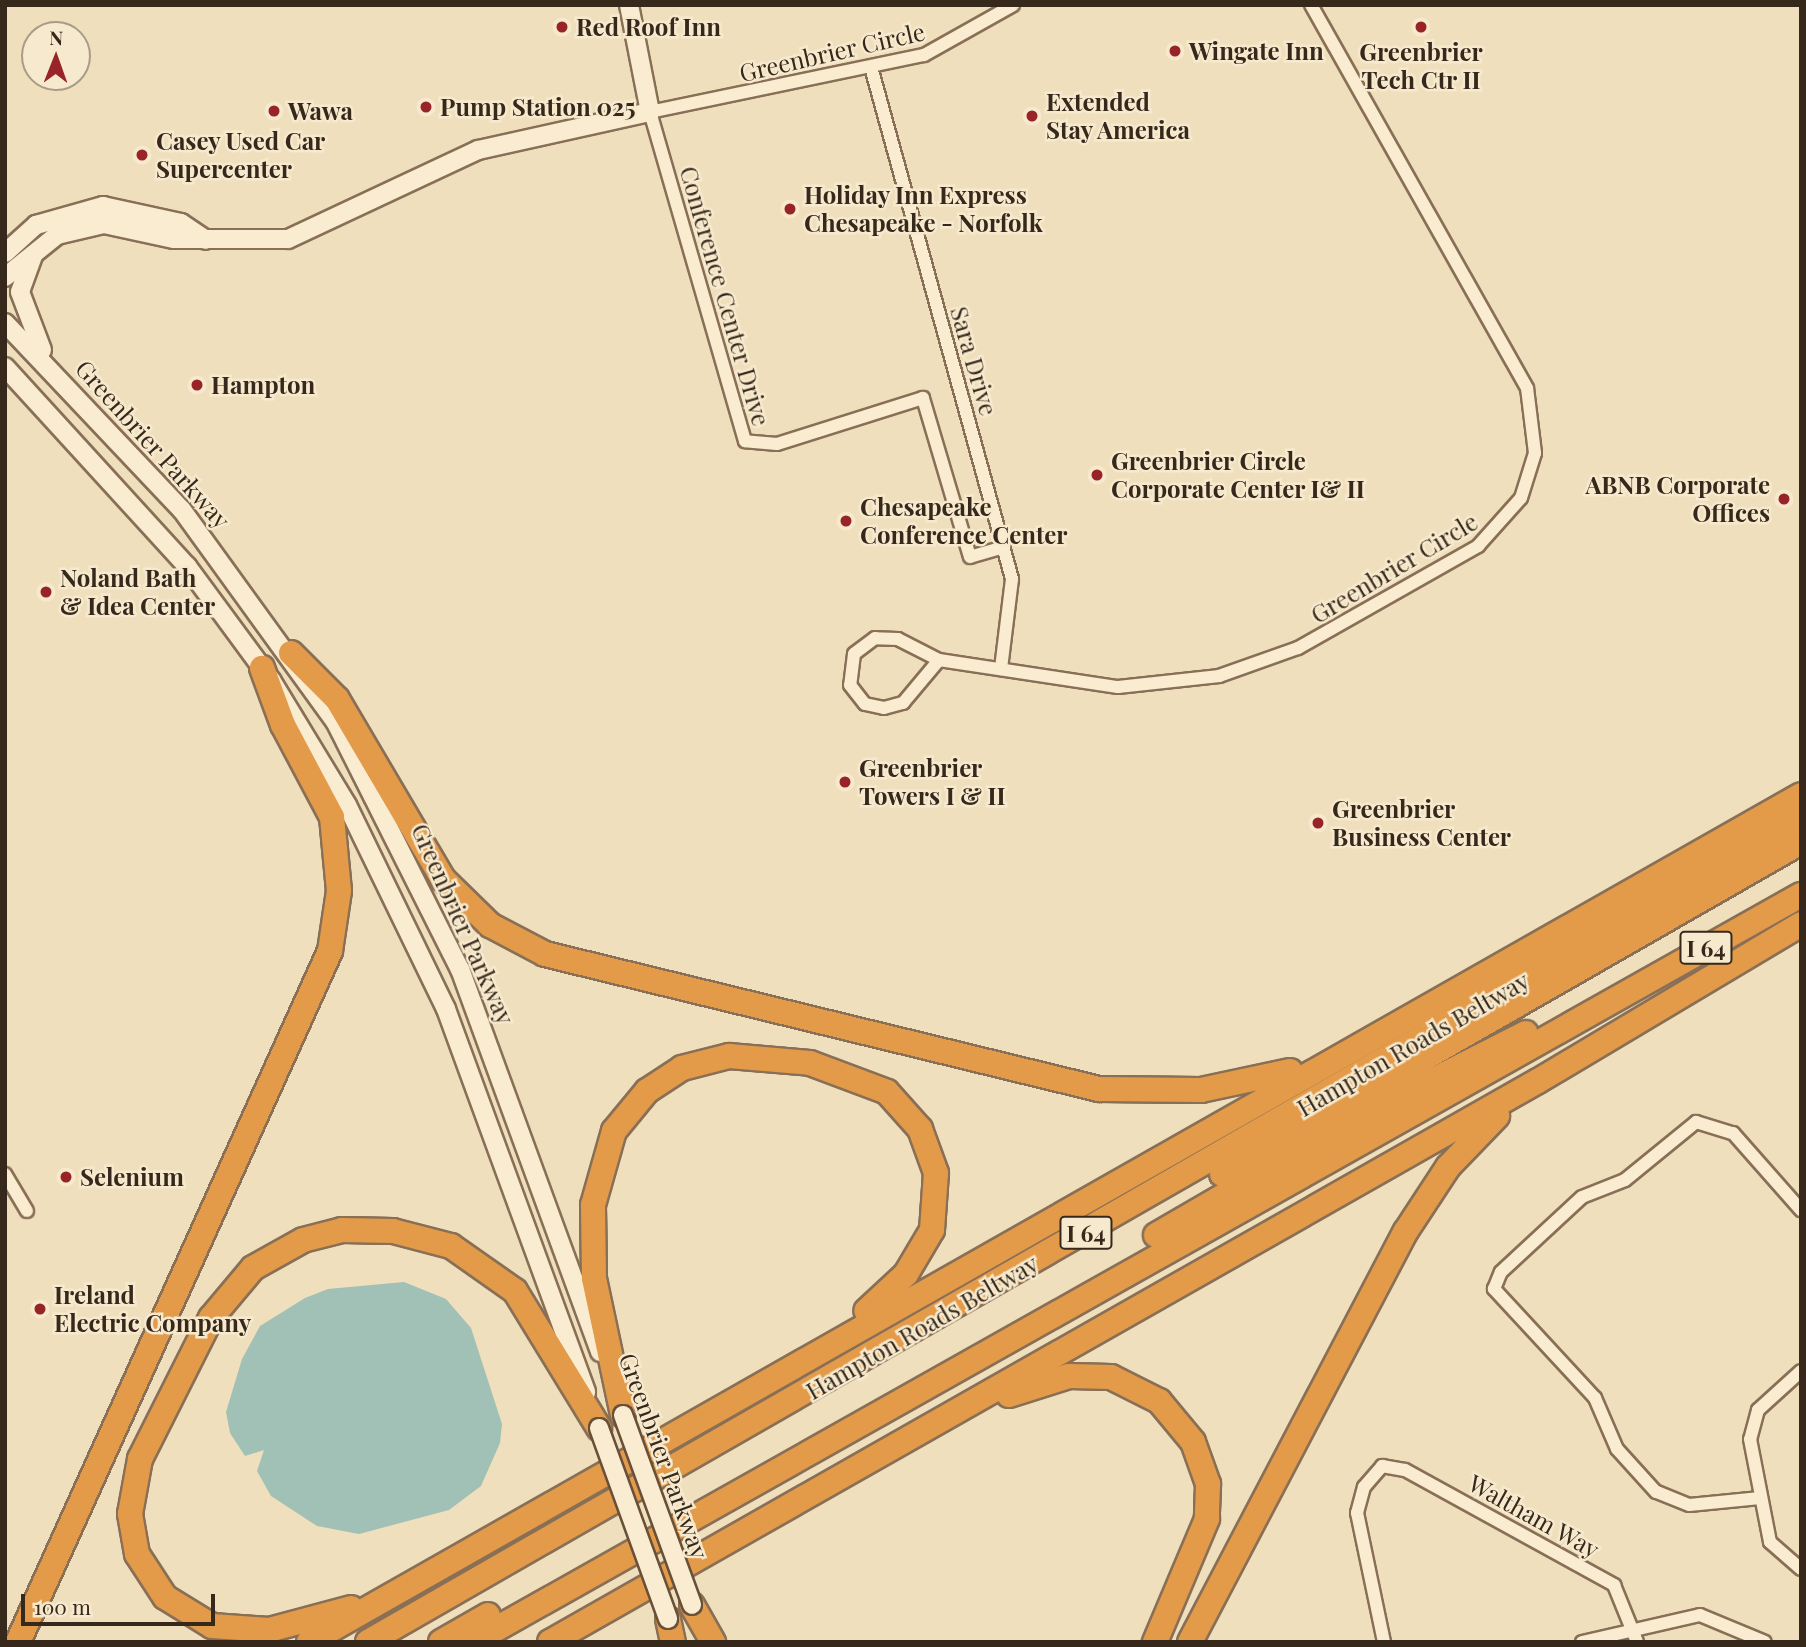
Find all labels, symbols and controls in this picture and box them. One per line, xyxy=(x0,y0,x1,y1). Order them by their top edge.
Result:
place label: Red Roof Inn xyxy=(576,13,721,41)
street label: Greenbrier Circle xyxy=(736,17,928,87)
marker: Red Roof Inn xyxy=(554,19,570,35)
marker: Greenbrier Tech Ctr II xyxy=(1413,19,1429,35)
north arrow xyxy=(21,21,91,91)
text: N xyxy=(49,24,63,50)
place label: Wingate Inn xyxy=(1189,37,1324,65)
place label: Greenbrier Tech Ctr II xyxy=(1359,38,1483,94)
marker: Wingate Inn xyxy=(1167,43,1183,59)
place label: Extended Stay America xyxy=(1046,88,1192,144)
place label: Pump Station 025 xyxy=(440,93,635,121)
place label: Wawa xyxy=(288,97,353,125)
marker: Pump Station 025 xyxy=(418,99,434,115)
marker: Wawa xyxy=(266,103,282,119)
marker: Extended Stay America xyxy=(1024,108,1040,124)
place label: Casey Used Car Supercenter xyxy=(156,127,326,183)
marker: Casey Used Car Supercenter xyxy=(134,147,150,163)
street label: Conference Center Drive xyxy=(674,163,776,429)
place label: Holiday Inn Express Chesapeake - Norfolk xyxy=(804,181,1043,237)
marker: Holiday Inn Express Chesapeake - Norfolk xyxy=(782,201,798,217)
street label: Sara Drive xyxy=(945,303,1003,419)
street label: Greenbrier Parkway xyxy=(70,354,236,534)
place label: Hampton xyxy=(211,371,315,399)
marker: Hampton xyxy=(189,377,205,393)
place label: Greenbrier Circle Corporate Center I& II xyxy=(1111,447,1365,503)
marker: Greenbrier Circle Corporate Center I& II xyxy=(1089,467,1105,483)
place label: ABNB Corporate Offices xyxy=(1586,471,1770,527)
marker: ABNB Corporate Offices xyxy=(1776,491,1792,507)
place label: Chesapeake Conference Center xyxy=(860,493,1067,549)
street label: Greenbrier Circle xyxy=(1305,507,1483,629)
marker: Chesapeake Conference Center xyxy=(838,513,854,529)
place label: Noland Bath & Idea Center xyxy=(60,564,215,620)
marker: Noland Bath & Idea Center xyxy=(38,584,54,600)
place label: Greenbrier Towers I & II xyxy=(859,754,1005,810)
marker: Greenbrier Towers I & II xyxy=(837,774,853,790)
place label: Greenbrier Business Center xyxy=(1332,795,1511,851)
marker: Greenbrier Business Center xyxy=(1310,815,1326,831)
street label: Greenbrier Parkway xyxy=(406,819,520,1029)
road number: I 64 xyxy=(1678,928,1734,967)
street label: Hampton Roads Beltway xyxy=(1292,966,1534,1122)
place label: Selenium xyxy=(80,1163,184,1191)
marker: Selenium xyxy=(58,1169,74,1185)
road number: I 64 xyxy=(1058,1214,1114,1252)
street label: Hampton Roads Beltway xyxy=(801,1249,1043,1405)
place label: Ireland Electric Company xyxy=(54,1281,251,1337)
marker: Ireland Electric Company xyxy=(32,1301,48,1317)
street label: Greenbrier Parkway xyxy=(613,1349,715,1563)
street label: Waltham Way xyxy=(1463,1468,1605,1564)
scale bar xyxy=(24,1580,219,1624)
text: 100 m xyxy=(34,1592,91,1620)

